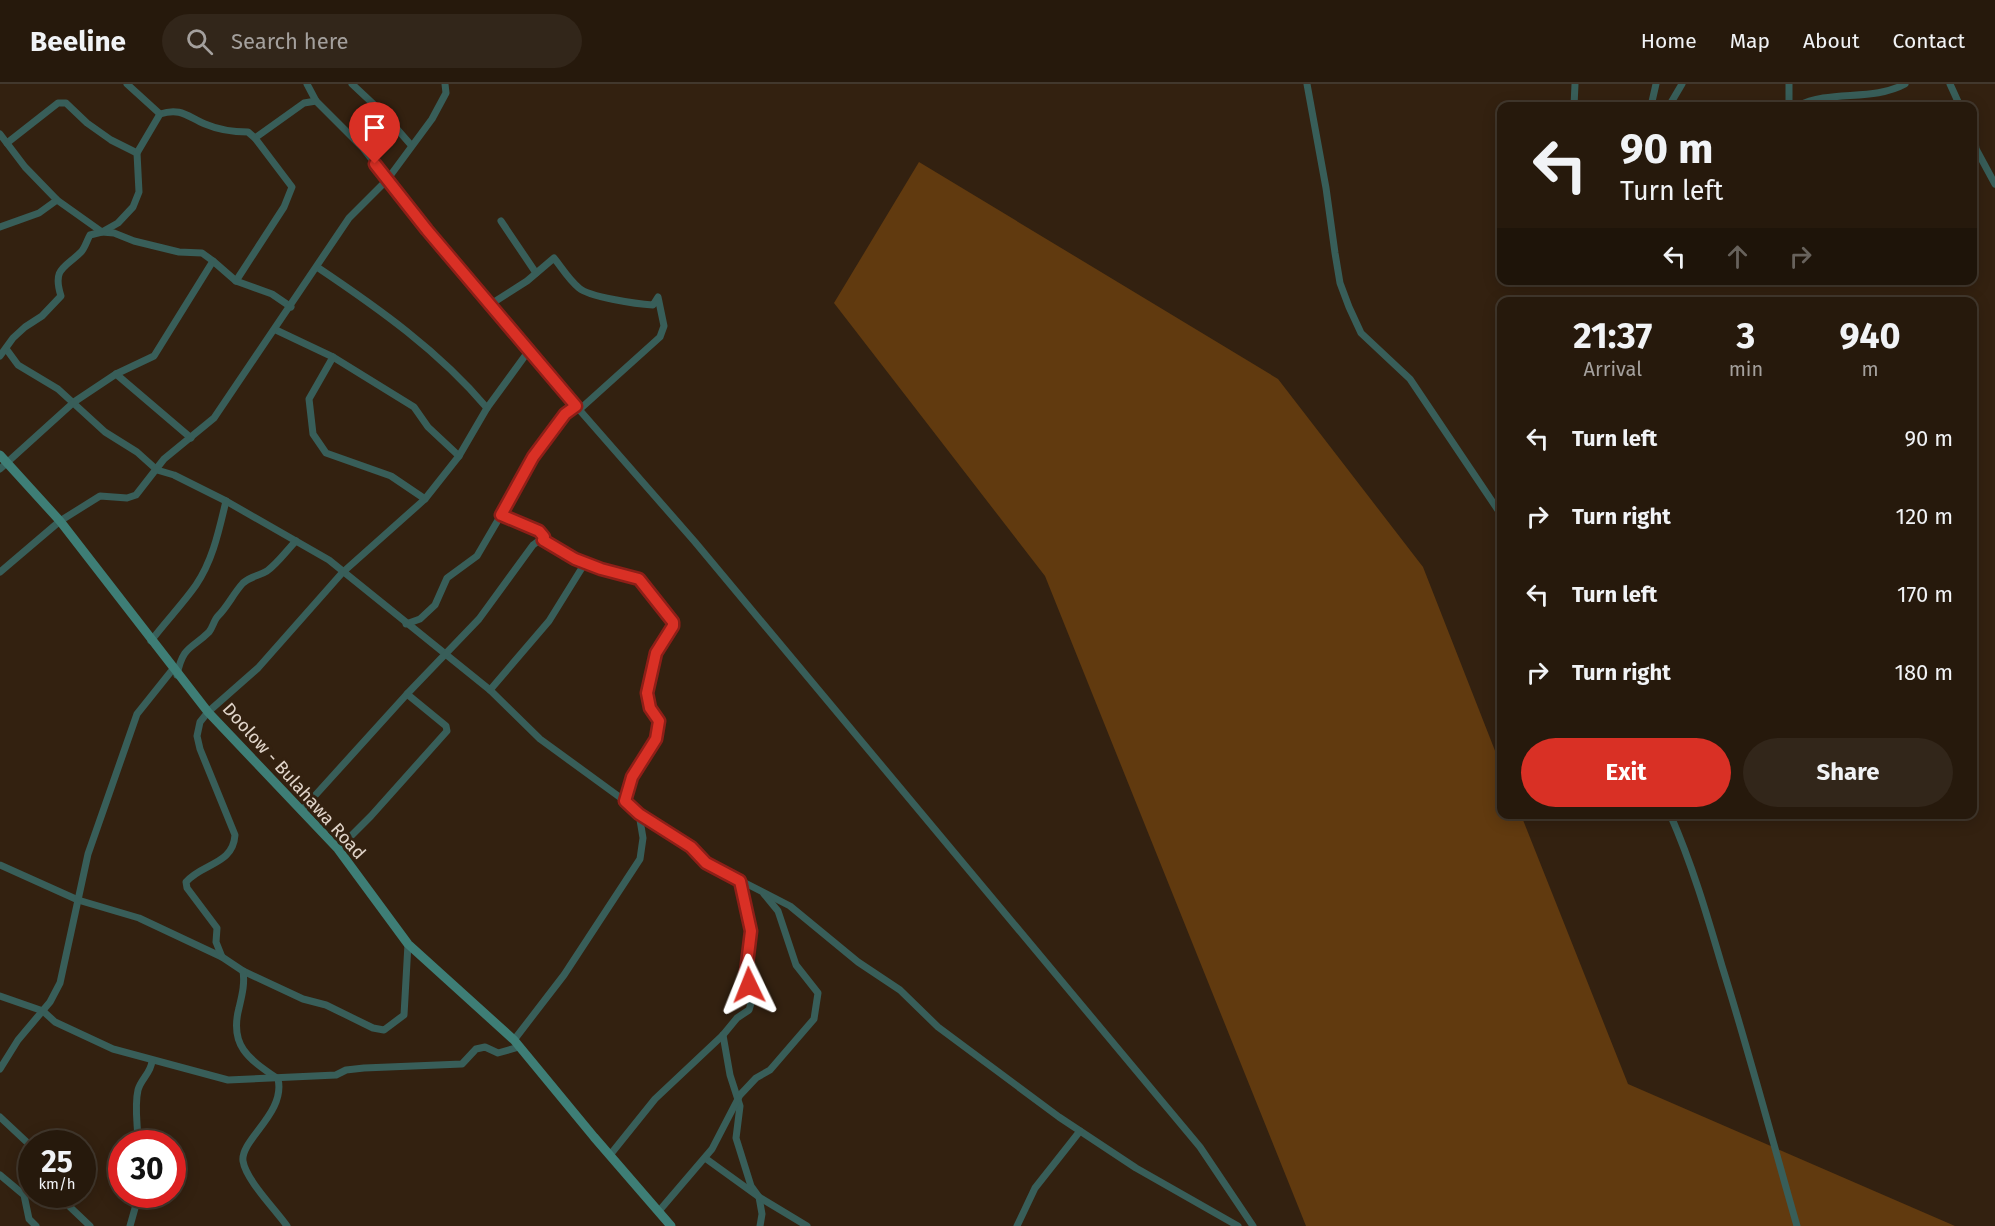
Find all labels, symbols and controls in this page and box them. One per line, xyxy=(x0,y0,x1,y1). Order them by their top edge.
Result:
search box xyxy=(162,14,582,68)
text: Beeline xyxy=(30,25,126,58)
icon: search xyxy=(183,25,216,58)
text: Search here xyxy=(231,28,349,55)
text: Home xyxy=(1641,28,1697,54)
text: Map xyxy=(1730,28,1770,54)
text: About xyxy=(1803,28,1860,54)
text: Contact xyxy=(1893,28,1965,54)
pin xyxy=(349,102,400,164)
icon: arrive xyxy=(358,111,391,144)
text: 90 m xyxy=(1620,124,1714,174)
icon: left xyxy=(1521,126,1599,204)
text: Turn left xyxy=(1620,175,1723,207)
icon: left xyxy=(1658,240,1691,273)
icon: ahead xyxy=(1721,240,1754,273)
icon: right xyxy=(1784,240,1817,273)
text: 21:37 xyxy=(1573,314,1652,358)
text: 3 xyxy=(1737,314,1755,358)
text: 940 xyxy=(1839,314,1901,358)
text: Arrival xyxy=(1584,357,1642,381)
text: min xyxy=(1729,357,1763,381)
text: m xyxy=(1862,357,1879,381)
icon: left xyxy=(1521,422,1554,455)
text: Turn left xyxy=(1572,425,1657,452)
text: 90 m xyxy=(1904,425,1953,452)
icon: right xyxy=(1521,500,1554,533)
text: Turn right xyxy=(1572,503,1671,530)
text: 120 m xyxy=(1896,503,1953,530)
icon: left xyxy=(1521,578,1554,611)
text: Turn left xyxy=(1572,581,1657,608)
text: 170 m xyxy=(1897,581,1953,608)
icon: right xyxy=(1521,656,1554,689)
text: Turn right xyxy=(1572,659,1671,686)
text: 180 m xyxy=(1894,659,1953,686)
street label: Doolow - Bulahawa Road xyxy=(218,698,370,864)
button: Exit xyxy=(1521,738,1731,807)
button: Share xyxy=(1743,738,1953,807)
position arrow xyxy=(717,953,781,1017)
speed limit sign: 30 xyxy=(108,1130,186,1208)
text: 25 xyxy=(41,1144,73,1180)
text: km/h xyxy=(38,1175,76,1193)

